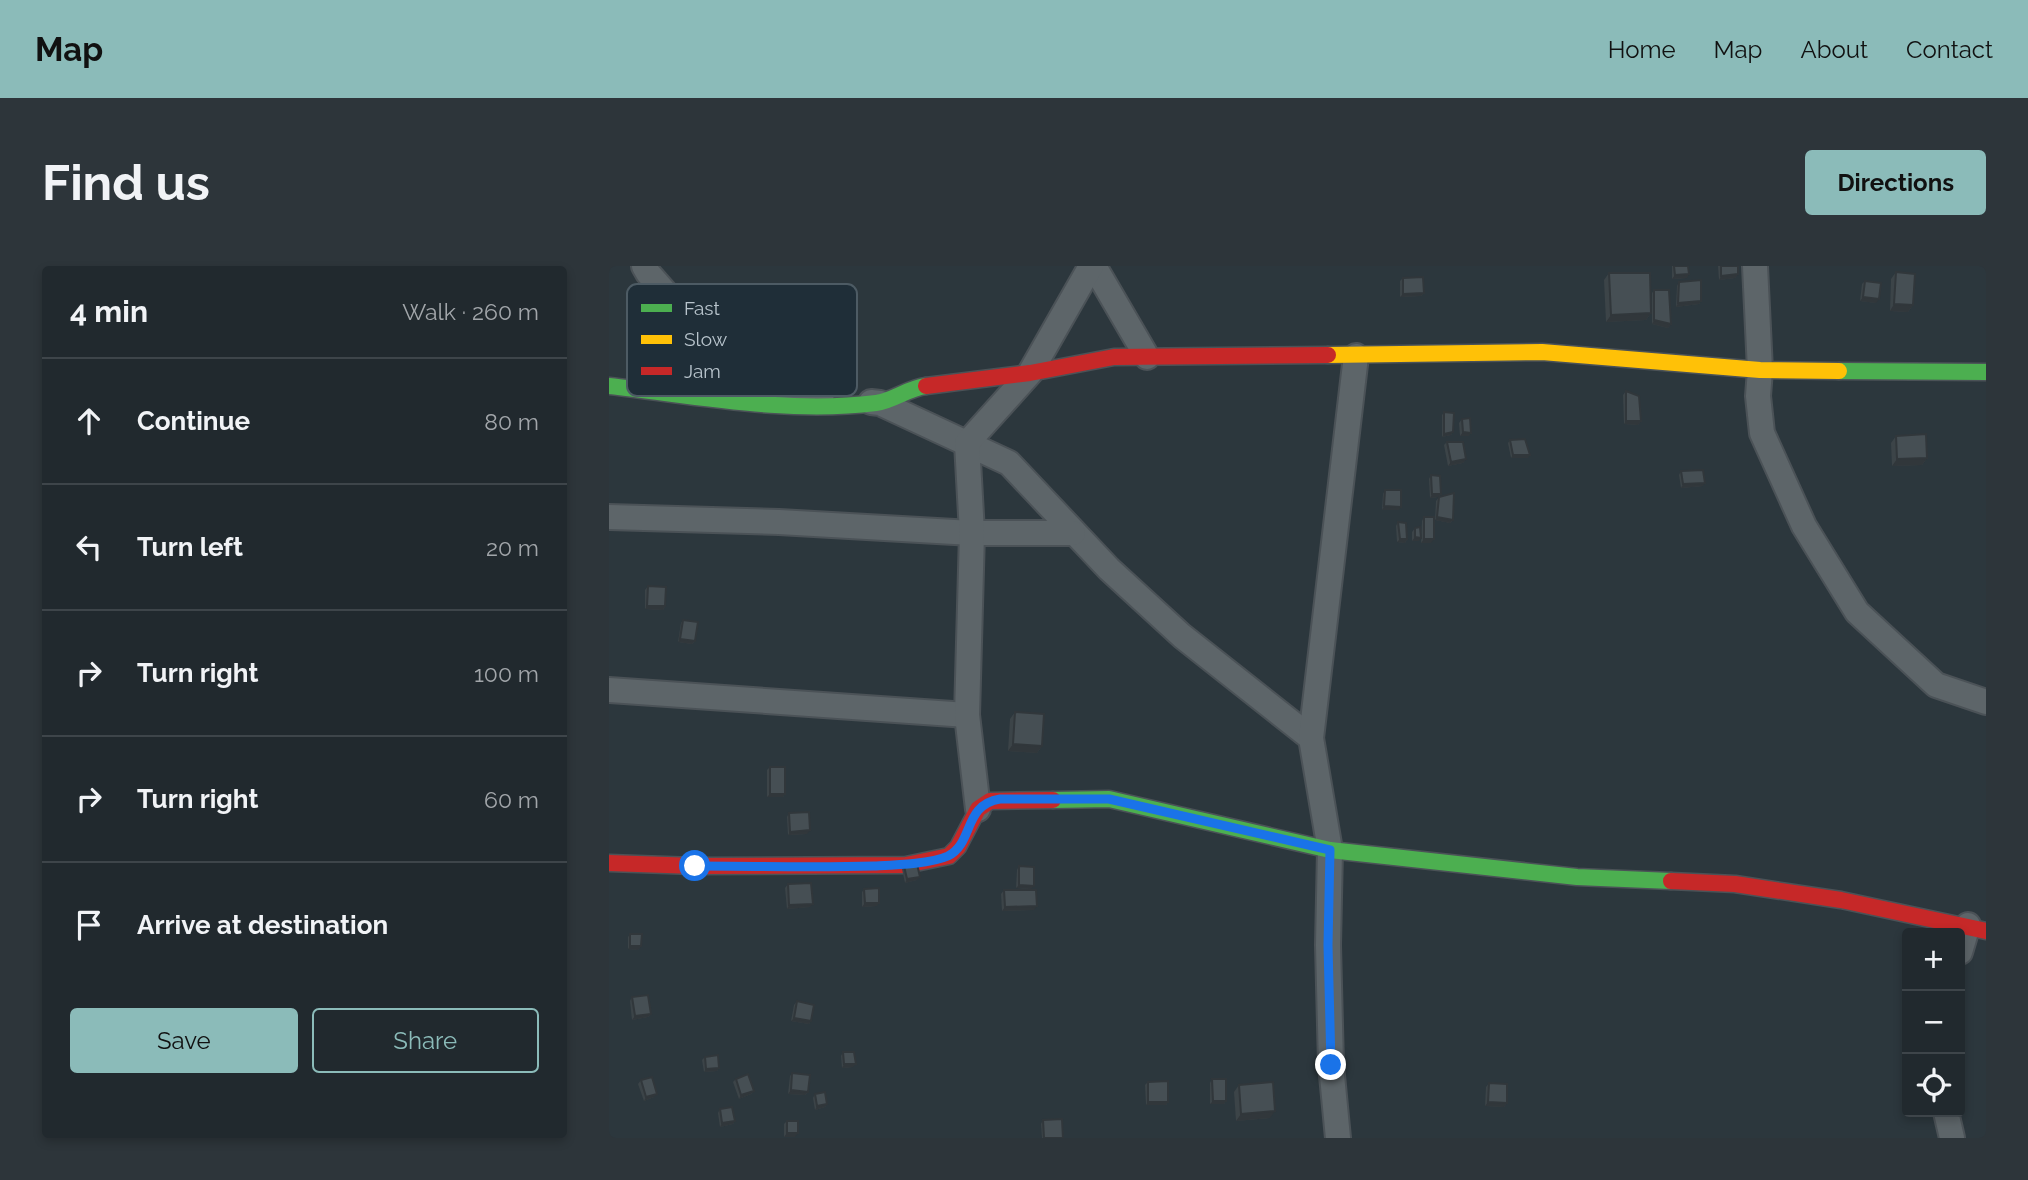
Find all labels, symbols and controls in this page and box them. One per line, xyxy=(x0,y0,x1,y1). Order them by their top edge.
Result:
text: Map xyxy=(35,30,103,69)
text: Home xyxy=(1608,35,1676,64)
text: Map xyxy=(1714,35,1762,64)
text: About xyxy=(1800,35,1868,64)
text: Contact xyxy=(1906,35,1993,64)
button: Directions xyxy=(1805,150,1986,215)
text: Find us xyxy=(42,154,210,211)
legend xyxy=(627,284,857,396)
text: 4 min xyxy=(70,294,148,329)
text: Fast xyxy=(684,297,720,319)
text: Walk · 260 m xyxy=(402,298,539,325)
text: Slow xyxy=(684,328,728,350)
text: Jam xyxy=(684,360,721,382)
icon: ahead xyxy=(70,402,108,440)
text: Continue xyxy=(137,406,250,436)
text: 80 m xyxy=(484,408,539,435)
icon: left xyxy=(70,528,108,566)
text: Turn left xyxy=(137,532,243,562)
text: 20 m xyxy=(486,534,539,561)
icon: right xyxy=(70,654,108,692)
text: Turn right xyxy=(137,658,258,688)
text: 100 m xyxy=(474,660,539,687)
icon: right xyxy=(70,780,108,818)
text: Turn right xyxy=(137,784,258,814)
text: 60 m xyxy=(484,786,539,813)
route start xyxy=(679,850,710,881)
icon: arrive xyxy=(70,906,108,944)
text: Arrive at destination xyxy=(137,910,388,940)
map controls xyxy=(1902,928,1965,1117)
button: + xyxy=(1902,928,1965,991)
button: − xyxy=(1902,991,1965,1054)
button: Save xyxy=(70,1008,298,1073)
button: Share xyxy=(312,1008,539,1073)
route end xyxy=(1315,1049,1346,1080)
button: locate xyxy=(1902,1054,1965,1117)

